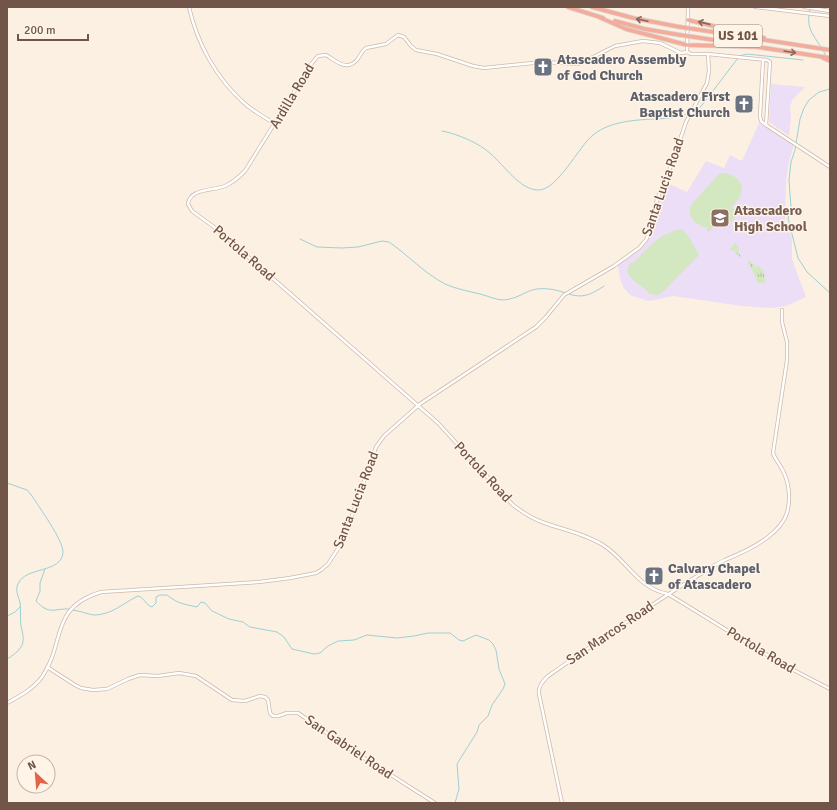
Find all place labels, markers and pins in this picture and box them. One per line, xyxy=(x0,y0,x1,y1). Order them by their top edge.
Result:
place label: Atascadero Assembly of God Church xyxy=(557,51,687,84)
church icon: Atascadero Assembly of God Church xyxy=(532,56,554,78)
place label: Atascadero First Baptist Church xyxy=(630,88,731,121)
church icon: Atascadero First Baptist Church xyxy=(733,93,755,115)
place label: Atascadero High School xyxy=(734,202,808,235)
school or university icon: Atascadero High School xyxy=(709,207,731,229)
place label: Calvary Chapel of Atascadero xyxy=(668,560,761,593)
church icon: Calvary Chapel of Atascadero xyxy=(643,565,665,587)

